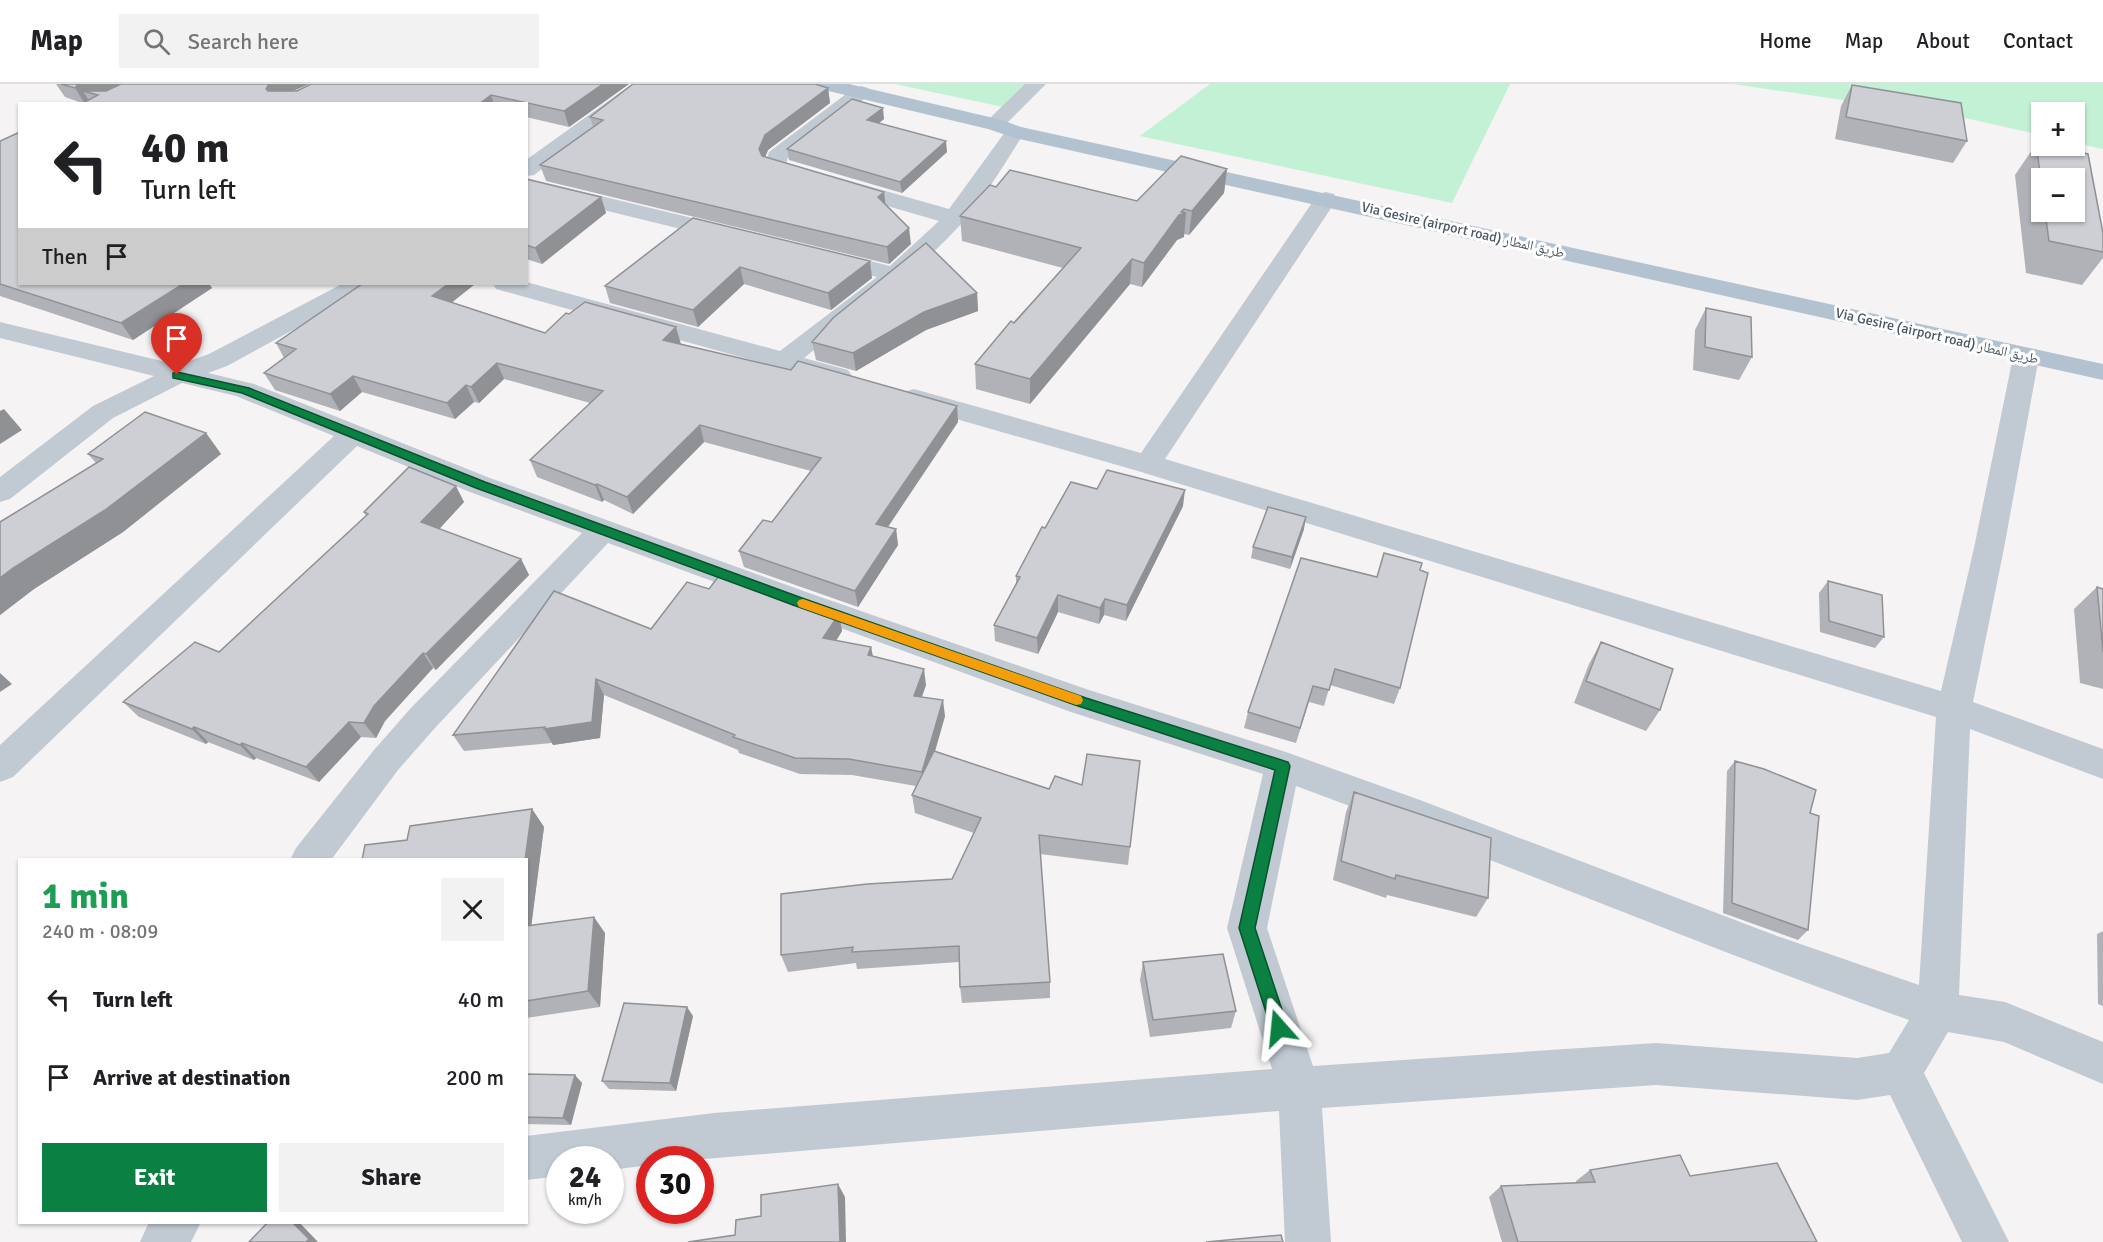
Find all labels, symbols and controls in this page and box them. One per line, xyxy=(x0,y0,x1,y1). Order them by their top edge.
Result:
search box xyxy=(119,14,539,68)
text: Map xyxy=(30,24,83,58)
icon: search xyxy=(140,25,173,58)
text: Search here xyxy=(188,28,299,55)
text: Home xyxy=(1759,28,1812,54)
text: Map xyxy=(1845,28,1883,54)
text: About xyxy=(1916,28,1970,54)
text: Contact xyxy=(2003,28,2073,54)
map controls xyxy=(2031,102,2085,222)
button: + xyxy=(2031,102,2085,156)
text: 40 m xyxy=(141,123,230,174)
icon: left xyxy=(42,126,120,204)
button: − xyxy=(2031,168,2085,222)
text: Turn left xyxy=(141,174,236,207)
street label: Via Gesire (airport road) طريق المطار xyxy=(1360,198,1566,263)
icon: arrive xyxy=(100,240,133,273)
text: Then xyxy=(42,243,88,270)
street label: Via Gesire (airport road) طريق المطار xyxy=(1834,304,2040,369)
pin xyxy=(151,313,202,375)
icon: arrive xyxy=(160,322,193,355)
text: 1 min xyxy=(42,874,129,919)
button: close xyxy=(441,878,504,941)
text: 240 m · 08:09 xyxy=(42,919,158,944)
icon: left xyxy=(42,983,75,1016)
text: Turn left xyxy=(93,986,173,1013)
text: 40 m xyxy=(458,986,504,1013)
position arrow xyxy=(1247,996,1311,1060)
icon: arrive xyxy=(42,1061,75,1094)
text: Arrive at destination xyxy=(93,1064,290,1091)
text: 200 m xyxy=(446,1064,504,1091)
button: Exit xyxy=(42,1143,267,1212)
button: Share xyxy=(279,1143,504,1212)
speed limit sign: 30 xyxy=(636,1146,714,1224)
text: 24 xyxy=(569,1159,601,1196)
text: km/h xyxy=(568,1191,602,1209)

